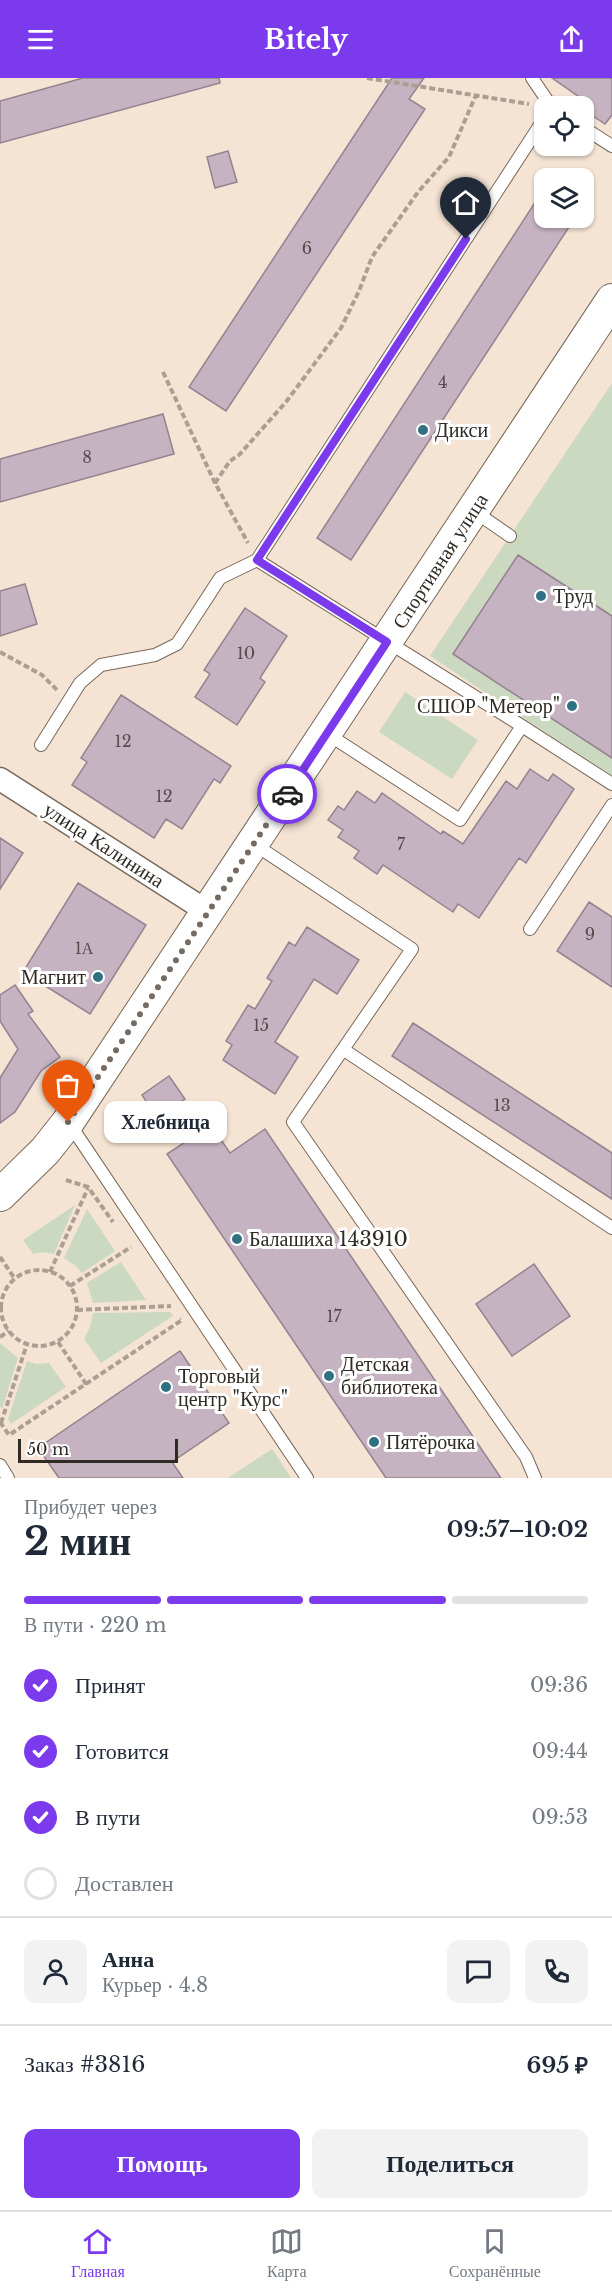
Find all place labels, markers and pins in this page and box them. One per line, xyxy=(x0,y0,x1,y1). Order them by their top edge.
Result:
pin xyxy=(440,177,491,239)
place label: Дикси xyxy=(435,418,488,442)
marker: Дикси xyxy=(416,423,430,437)
place label: Труд xyxy=(553,584,593,608)
marker: Труд xyxy=(534,589,548,603)
place label: СШОР "Метеор" xyxy=(417,694,560,718)
marker: СШОР "Метеор" xyxy=(565,699,579,713)
place label: Магнит xyxy=(21,965,86,989)
marker: Магнит xyxy=(91,970,105,984)
pin xyxy=(42,1060,93,1122)
callout: Хлебница xyxy=(104,1101,227,1143)
place label: Балашиха 143910 xyxy=(249,1227,408,1251)
marker: Балашиха 143910 xyxy=(230,1232,244,1246)
place label: Детская библиотека xyxy=(341,1352,438,1399)
place label: Торговый центр "Курс" xyxy=(178,1364,288,1411)
marker: Детская библиотека xyxy=(322,1369,336,1383)
marker: Торговый центр "Курс" xyxy=(159,1380,173,1394)
place label: Пятёрочка xyxy=(386,1430,475,1454)
marker: Пятёрочка xyxy=(367,1435,381,1449)

